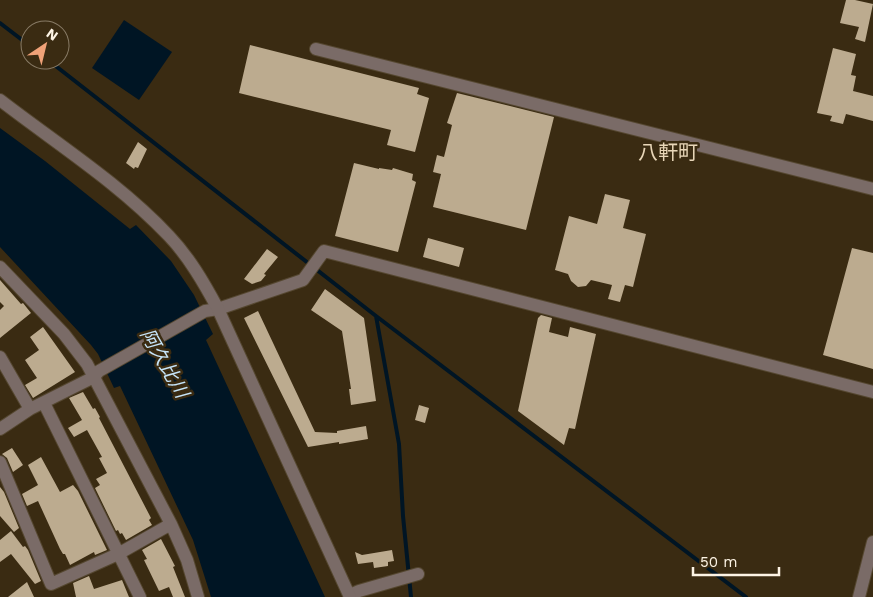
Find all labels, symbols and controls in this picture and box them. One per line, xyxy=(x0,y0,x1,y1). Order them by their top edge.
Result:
north arrow xyxy=(20,20,70,70)
text: N xyxy=(44,25,61,44)
district label: 八軒町 xyxy=(638,140,698,164)
water label: 阿久比川 xyxy=(136,325,195,404)
scale bar xyxy=(693,544,779,576)
text: 50 m xyxy=(700,553,737,571)

